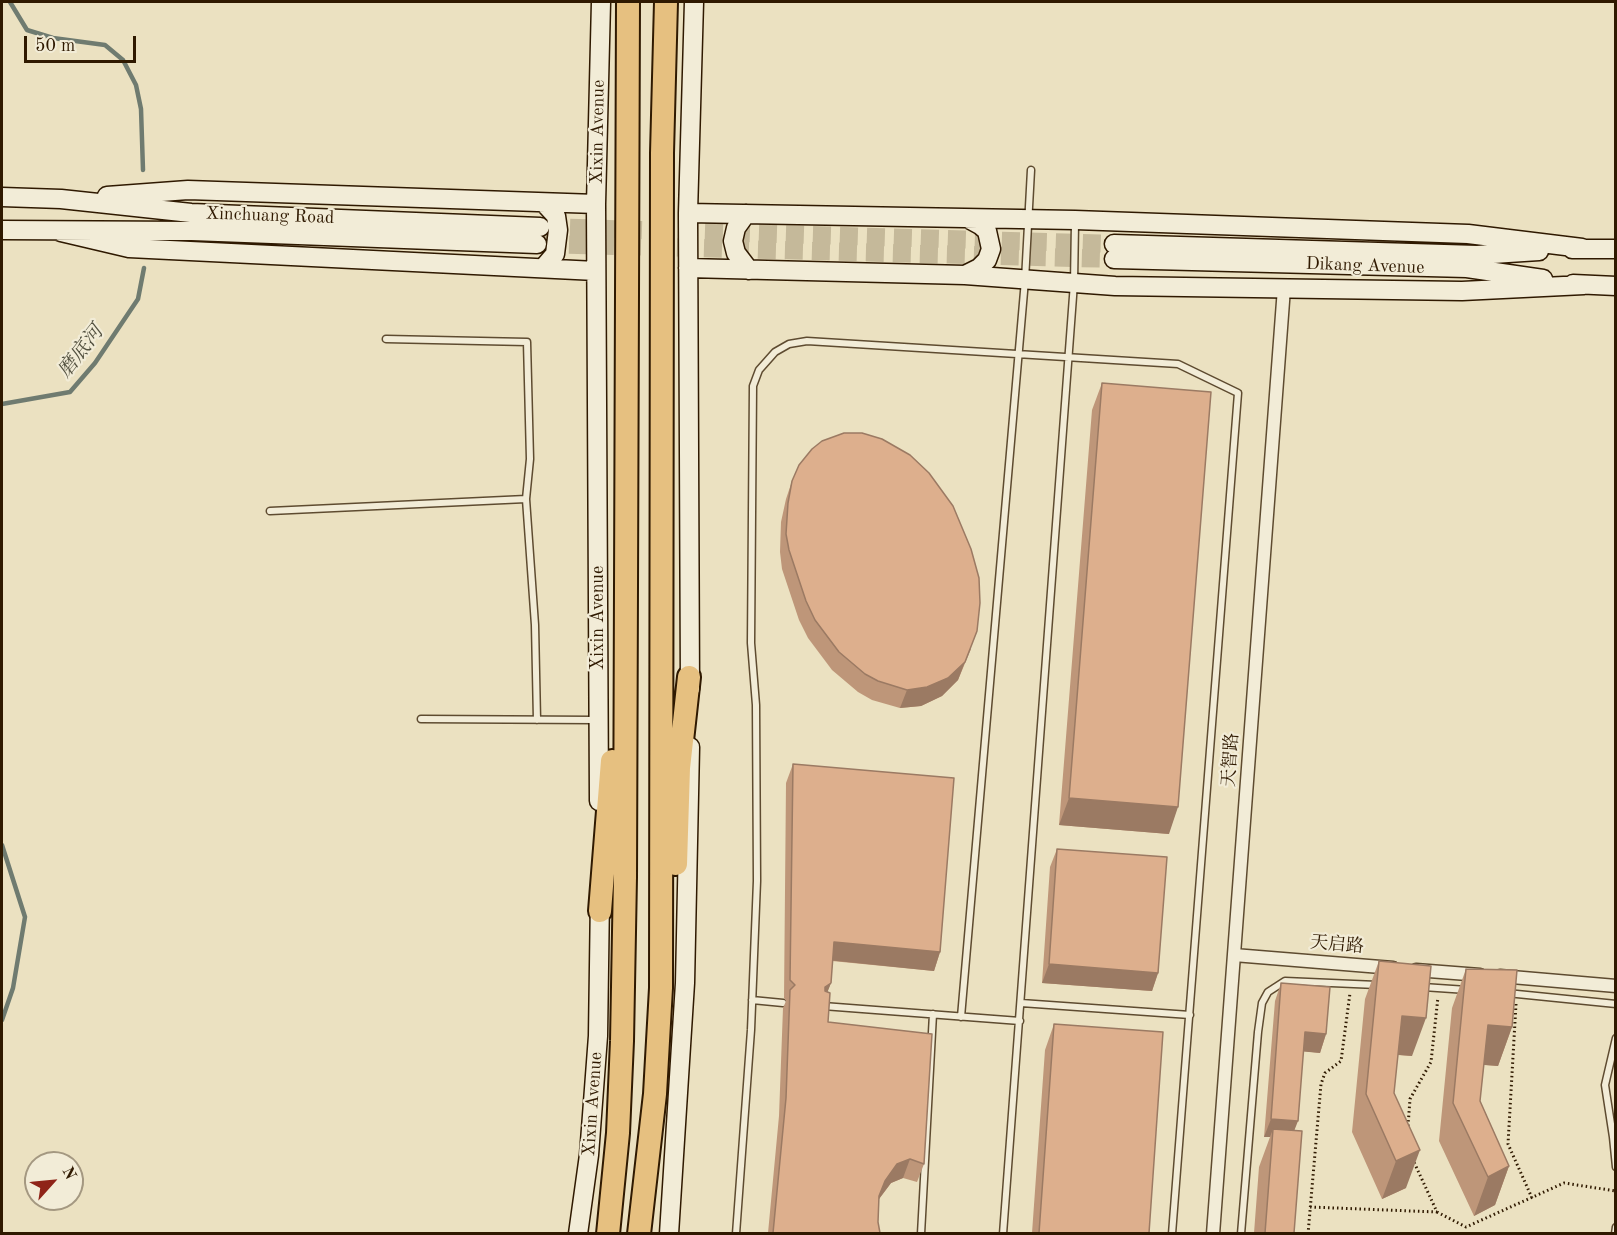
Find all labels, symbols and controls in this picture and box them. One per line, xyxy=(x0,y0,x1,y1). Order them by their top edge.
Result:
scale bar xyxy=(27,24,140,62)
text: 50 m xyxy=(35,37,75,55)
street label: Xixin Avenue xyxy=(586,80,610,184)
street label: Xinchuang Road xyxy=(205,203,335,229)
street label: Dikang Avenue xyxy=(1305,253,1425,279)
water label: 磨底河 xyxy=(53,321,109,383)
street label: Xixin Avenue xyxy=(587,566,609,670)
street label: 天智路 xyxy=(1218,732,1244,788)
street label: 天启路 xyxy=(1309,932,1365,958)
street label: Xixin Avenue xyxy=(579,1051,607,1157)
north arrow xyxy=(24,1151,84,1211)
text: N xyxy=(58,1165,78,1183)

